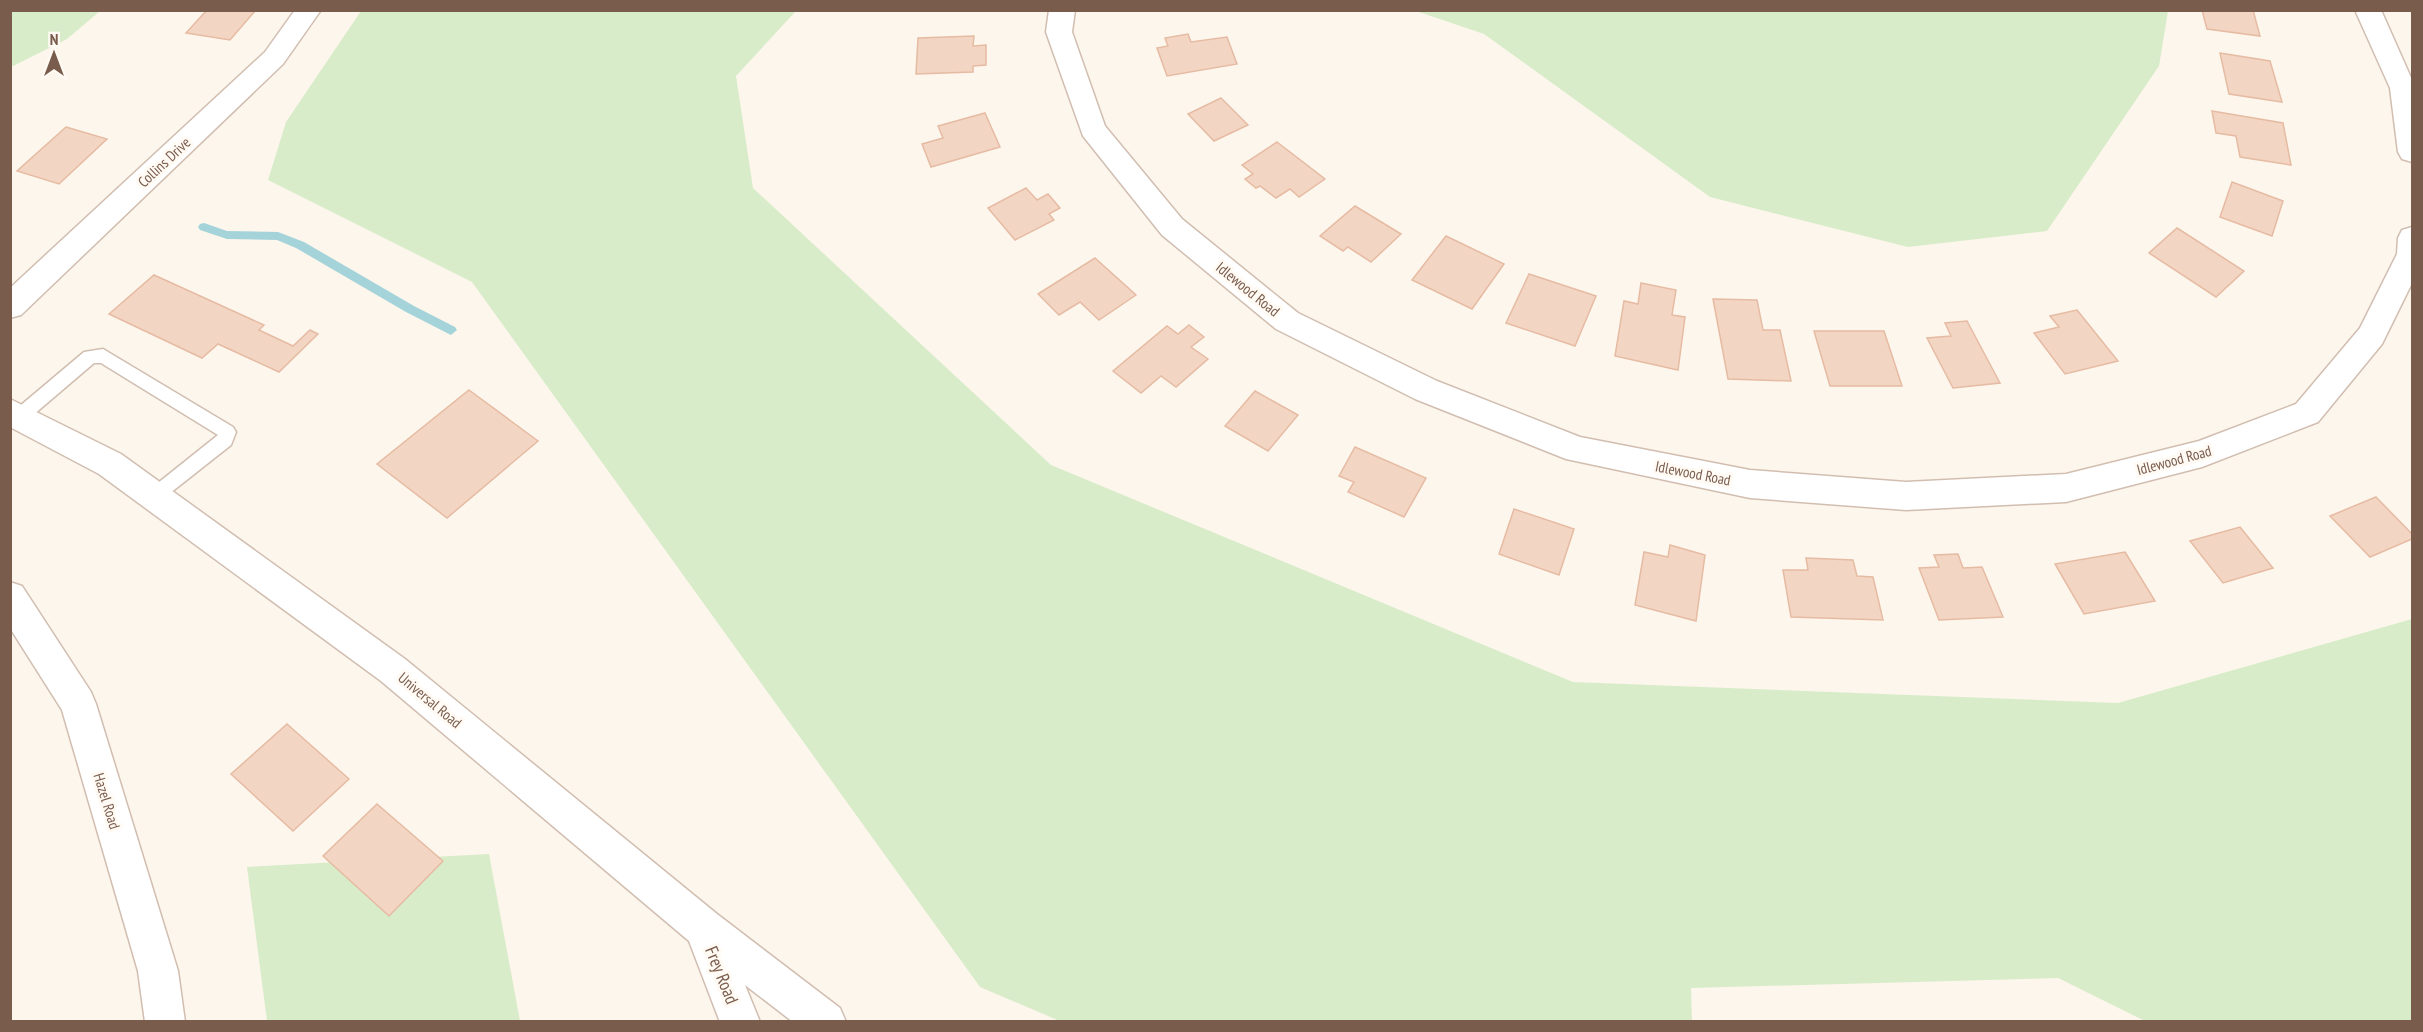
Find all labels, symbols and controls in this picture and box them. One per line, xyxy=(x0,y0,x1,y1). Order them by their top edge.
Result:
north arrow xyxy=(24,24,84,84)
text: N xyxy=(50,29,58,49)
street label: Collins Drive xyxy=(134,133,194,191)
street label: Idlewood Road xyxy=(1212,258,1284,320)
street label: Idlewood Road xyxy=(2135,441,2213,479)
street label: Idlewood Road xyxy=(1654,456,1732,490)
street label: Universal Road xyxy=(394,668,466,732)
street label: Hazel Road xyxy=(89,771,125,831)
street label: Frey Road xyxy=(700,943,744,1007)

